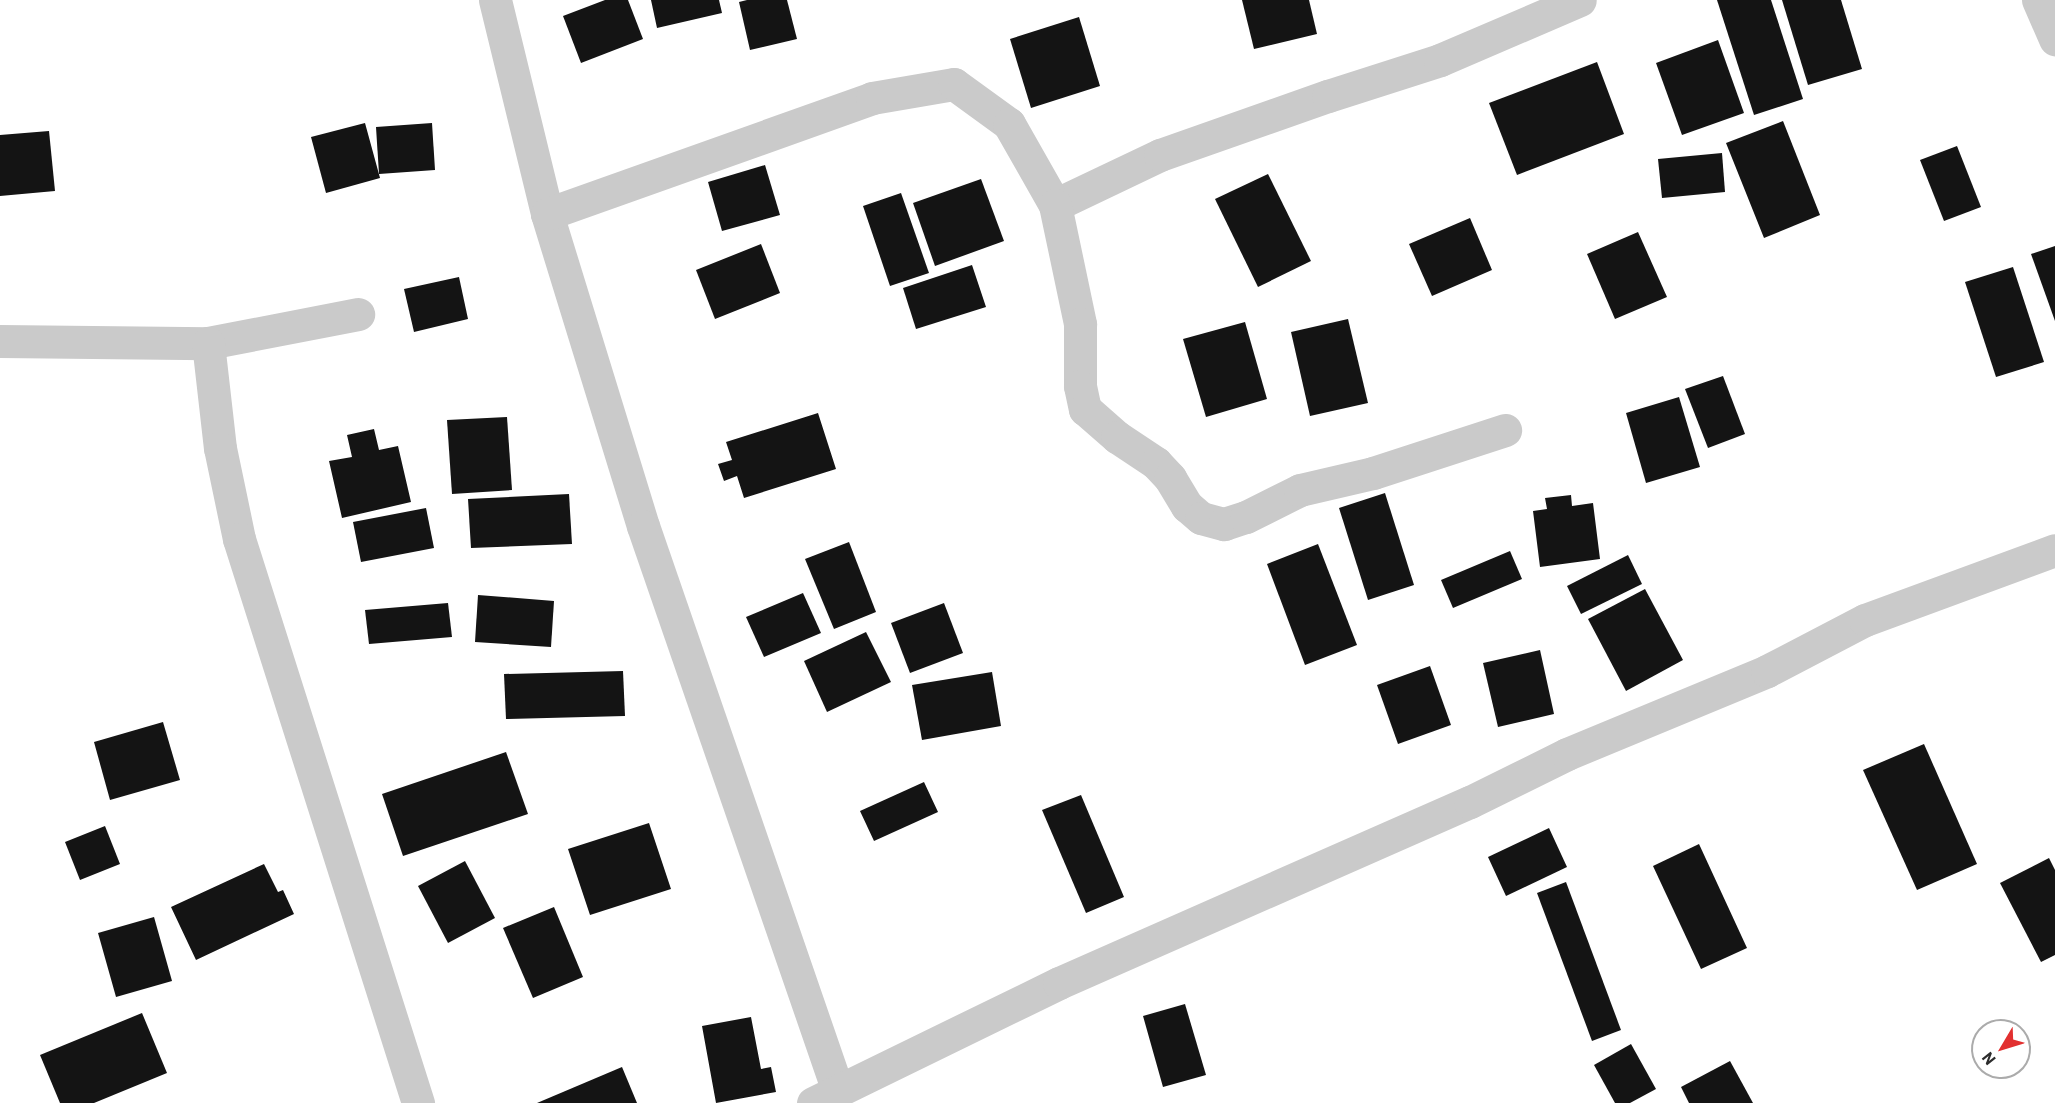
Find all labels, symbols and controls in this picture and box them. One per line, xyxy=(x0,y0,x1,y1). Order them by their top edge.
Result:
north arrow xyxy=(1971,1019,2031,1079)
text: N xyxy=(1977,1049,1999,1069)

